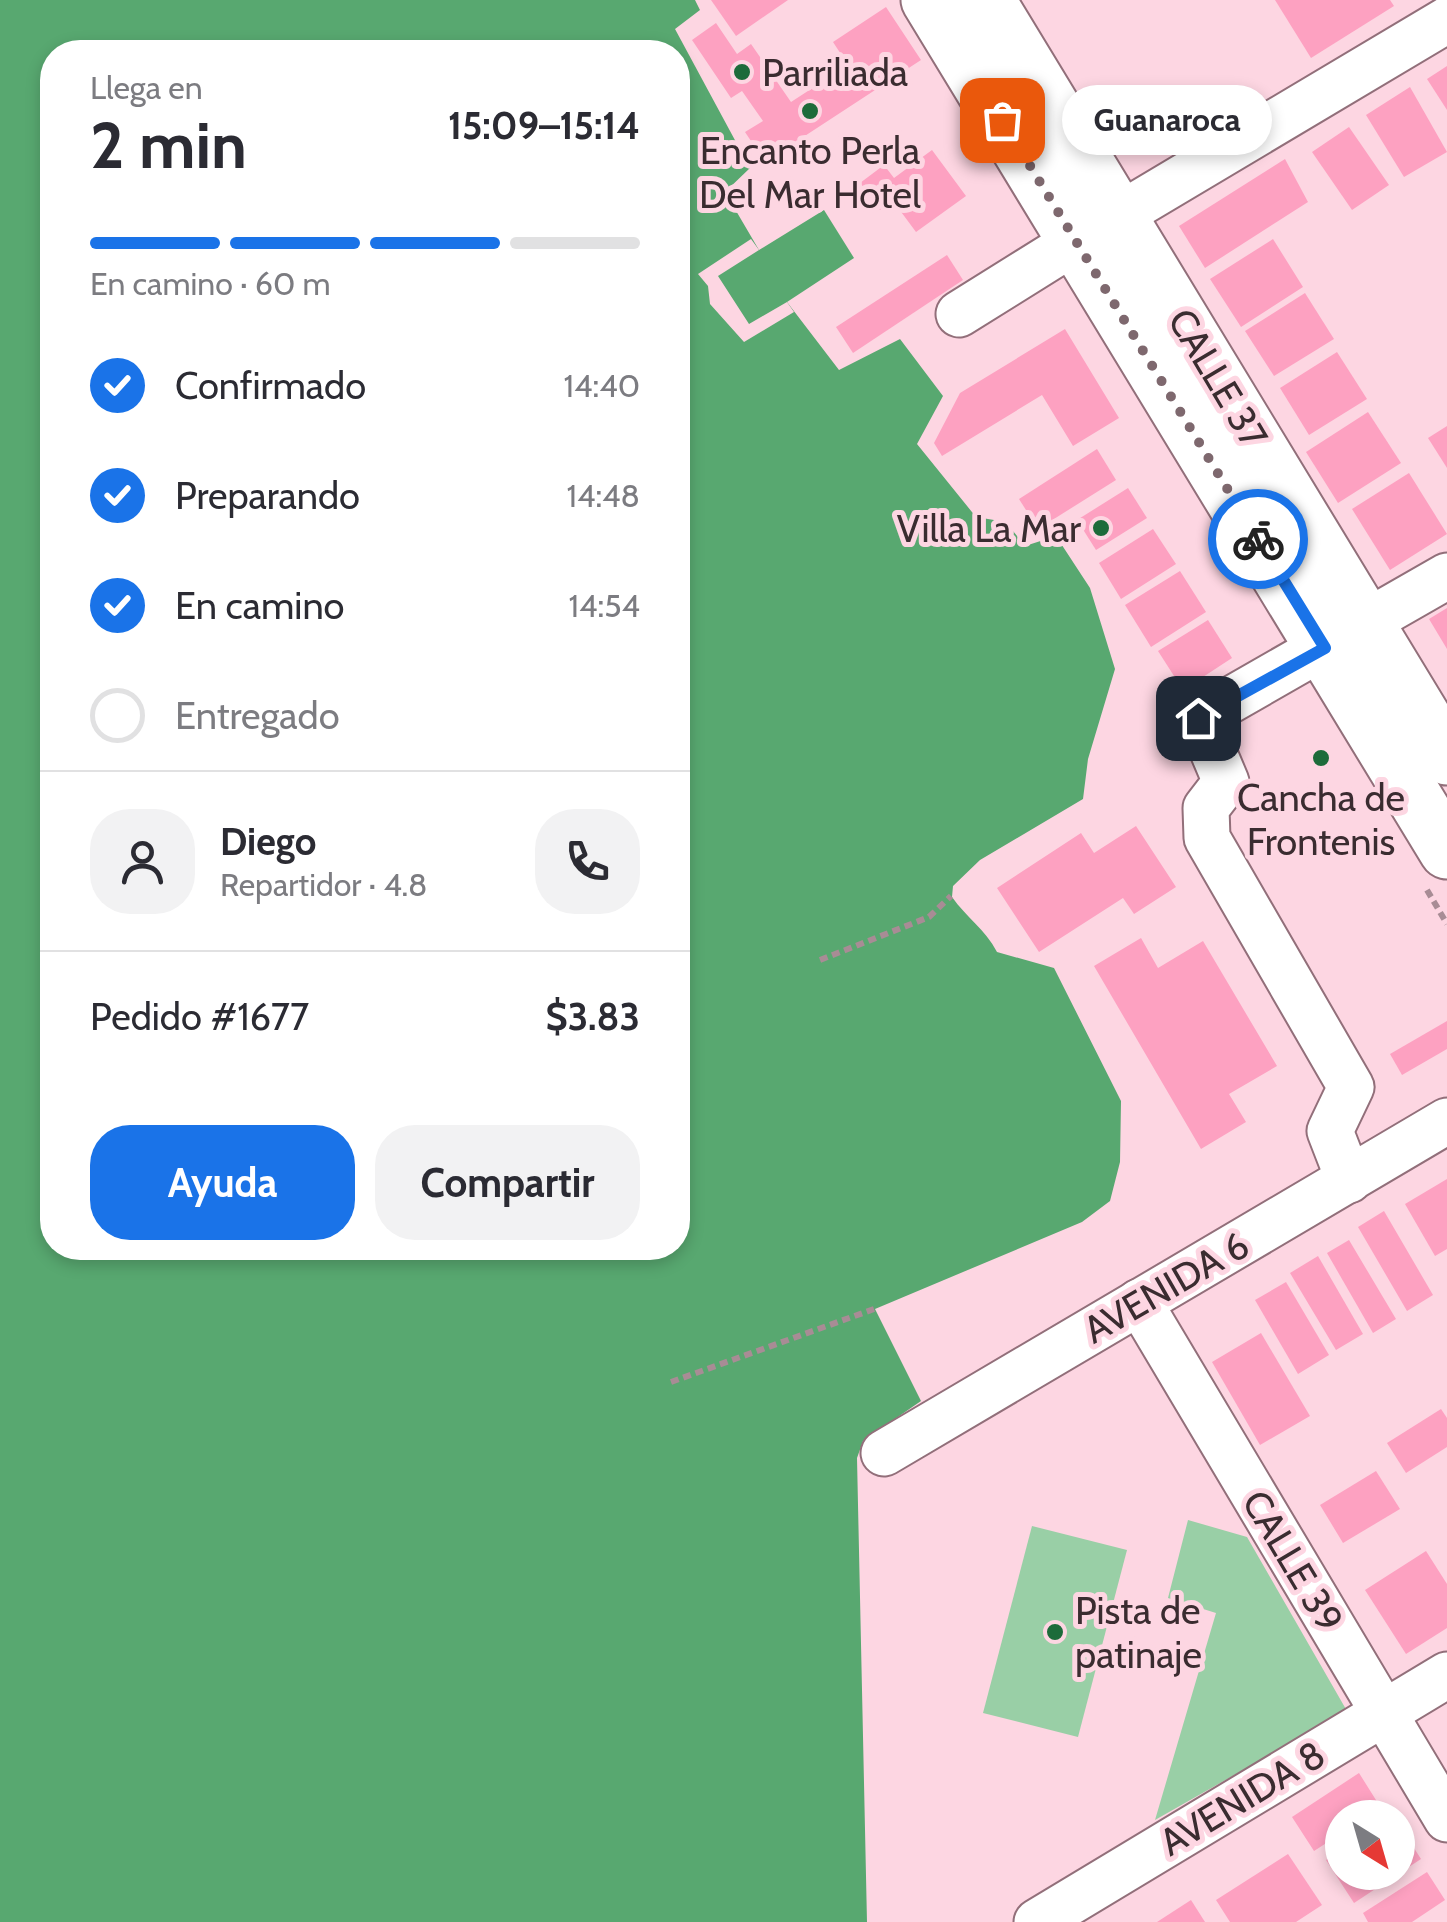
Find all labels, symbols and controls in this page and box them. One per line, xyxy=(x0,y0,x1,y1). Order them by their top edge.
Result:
place label: Parriliada xyxy=(762,49,908,96)
marker: Parriliada xyxy=(731,61,753,83)
text: Llega en xyxy=(90,68,203,107)
pin xyxy=(960,78,1045,163)
callout: Guanaroca xyxy=(1062,85,1272,155)
icon: bag xyxy=(975,93,1030,148)
marker: Encanto Perla Del Mar Hotel xyxy=(799,100,821,122)
text: Guanaroca xyxy=(1093,100,1241,139)
text: 15:09–15:14 xyxy=(448,102,640,149)
text: 2 min xyxy=(90,105,247,184)
place label: Encanto Perla Del Mar Hotel xyxy=(699,127,921,218)
text: En camino · 60 m xyxy=(90,264,331,303)
street label: CALLE 37 xyxy=(1158,300,1278,456)
icon: check xyxy=(90,358,145,413)
text: Confirmado xyxy=(175,362,366,409)
text: 14:40 xyxy=(564,366,640,405)
icon: check xyxy=(90,468,145,523)
text: Preparando xyxy=(175,472,360,519)
text: 14:48 xyxy=(567,476,640,515)
courier xyxy=(1208,489,1308,589)
place label: Villa La Mar xyxy=(897,505,1081,552)
icon: bike xyxy=(1231,512,1286,567)
marker: Villa La Mar xyxy=(1090,517,1112,539)
icon: check xyxy=(90,578,145,633)
text: En camino xyxy=(175,582,345,629)
text: 14:54 xyxy=(569,586,640,625)
pin xyxy=(1156,676,1241,761)
icon: home xyxy=(1171,691,1226,746)
text: Entregado xyxy=(175,692,340,739)
marker: Cancha de Frontenis xyxy=(1310,747,1332,769)
place label: Cancha de Frontenis xyxy=(1237,774,1405,865)
button: person xyxy=(90,809,195,914)
button: phone xyxy=(535,809,640,914)
text: Diego xyxy=(220,818,316,865)
text: Repartidor · 4.8 xyxy=(220,865,428,904)
text: Pedido #1677 xyxy=(90,993,309,1040)
text: $3.83 xyxy=(546,993,640,1040)
button: Ayuda xyxy=(90,1125,355,1240)
button: Compartir xyxy=(375,1125,640,1240)
street label: AVENIDA 6 xyxy=(1075,1221,1257,1353)
street label: CALLE 39 xyxy=(1233,1482,1353,1640)
place label: Pista de patinaje xyxy=(1075,1587,1202,1678)
marker: Pista de patinaje xyxy=(1044,1621,1066,1643)
street label: AVENIDA 8 xyxy=(1151,1730,1333,1866)
north arrow xyxy=(1325,1800,1415,1890)
map controls xyxy=(1325,1800,1415,1890)

